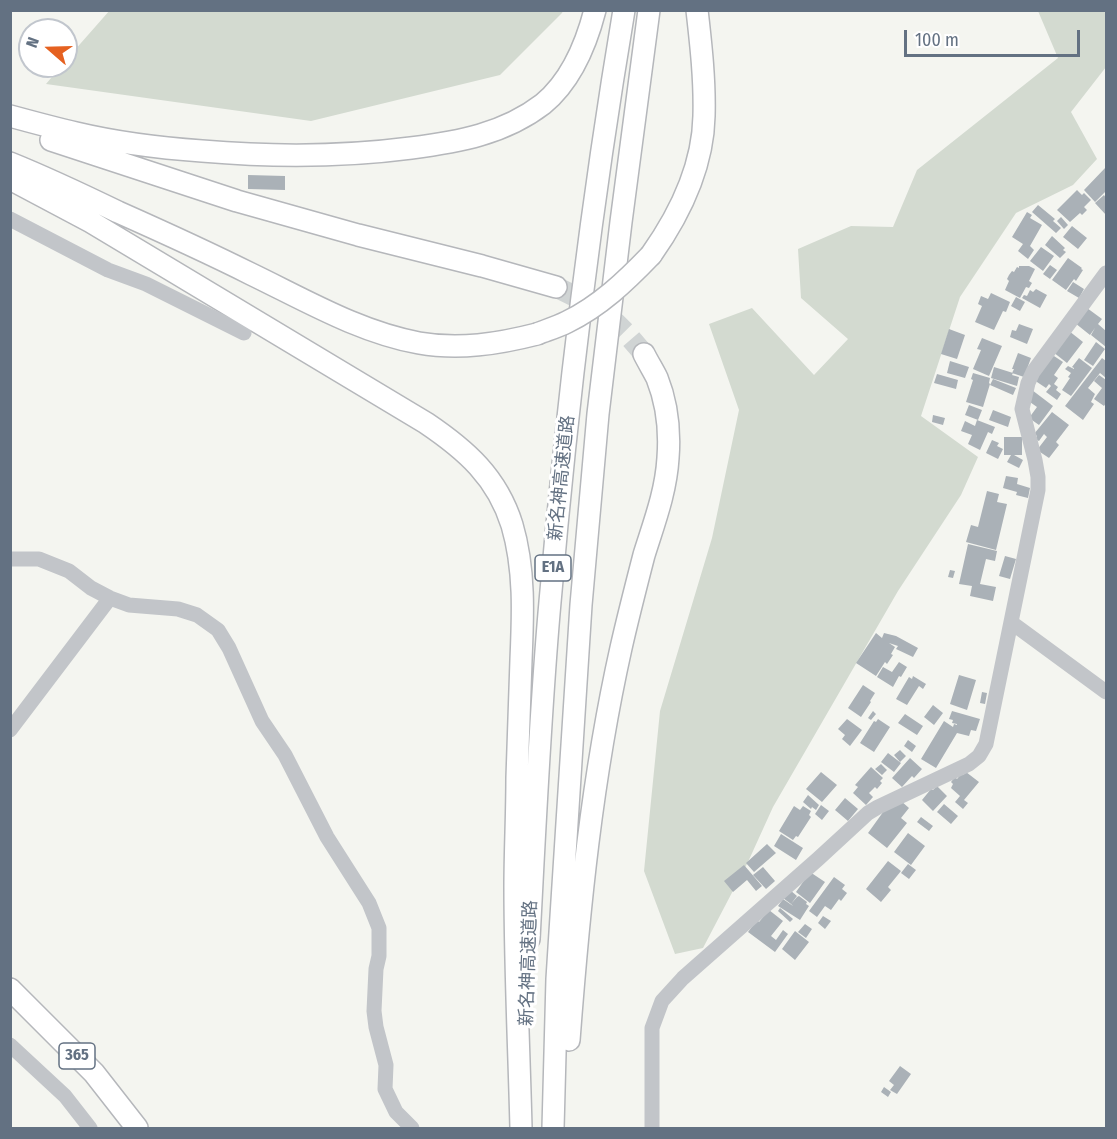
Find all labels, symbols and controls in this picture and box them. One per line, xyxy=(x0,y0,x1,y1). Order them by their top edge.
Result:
north arrow xyxy=(18,18,78,78)
scale bar xyxy=(907,18,1082,56)
text: 100 m xyxy=(915,29,959,51)
text: N xyxy=(22,35,43,50)
street label: 新名神高速道路 xyxy=(545,414,579,542)
road number: E1A xyxy=(535,555,571,581)
street label: 新名神高速道路 xyxy=(516,900,542,1026)
road number: 365 xyxy=(59,1043,95,1069)

